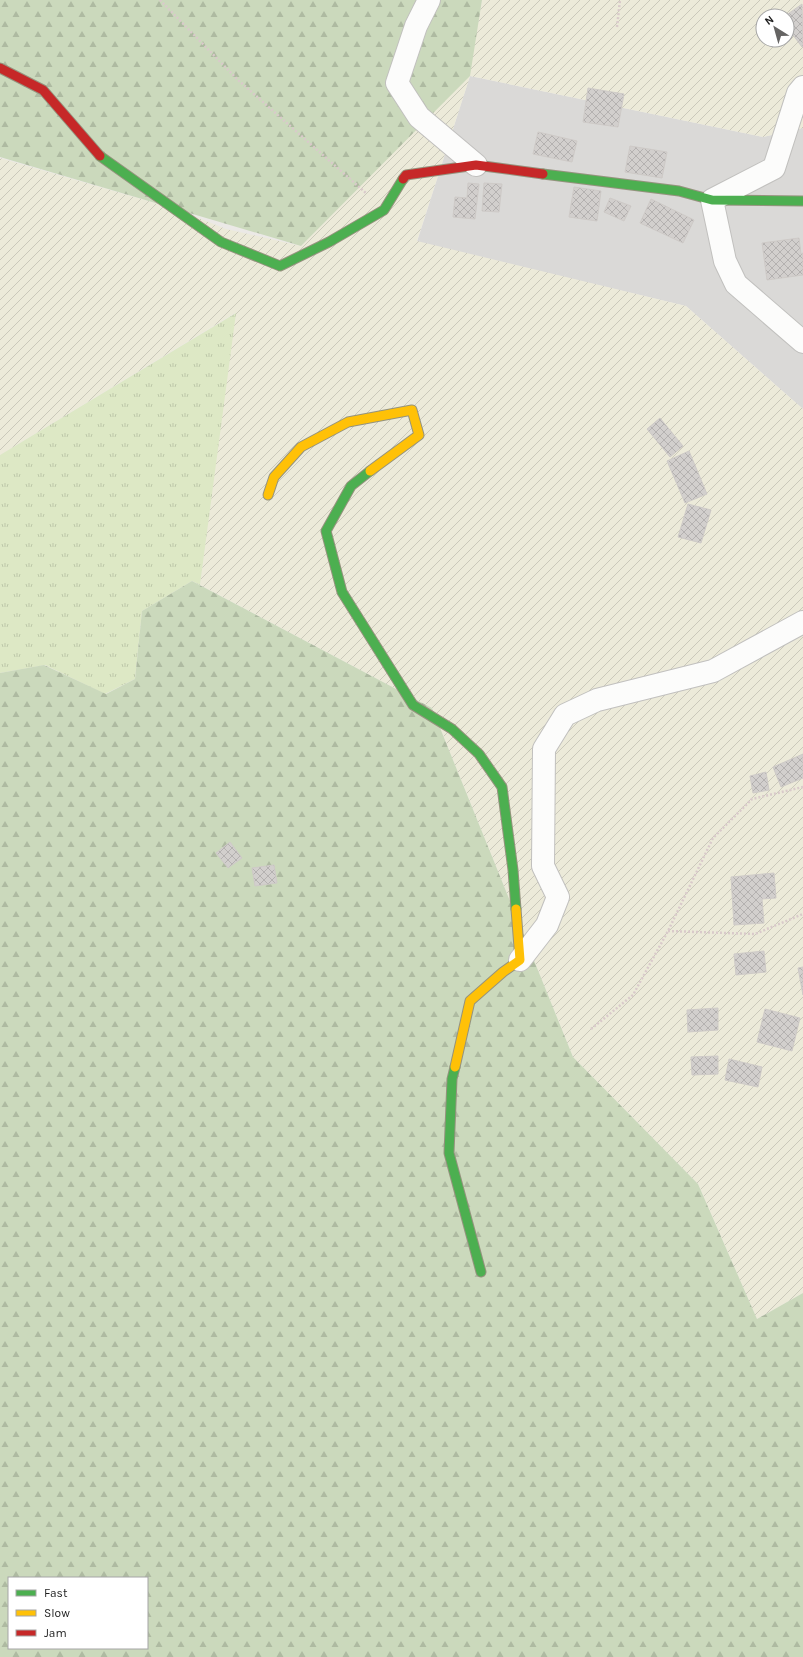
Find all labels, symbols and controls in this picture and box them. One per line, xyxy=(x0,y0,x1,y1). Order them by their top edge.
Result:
north arrow xyxy=(755,8,795,48)
text: N xyxy=(762,13,776,28)
legend xyxy=(8,1577,148,1649)
text: Fast xyxy=(44,1586,68,1600)
text: Slow xyxy=(44,1606,70,1620)
text: Jam xyxy=(44,1626,67,1640)

